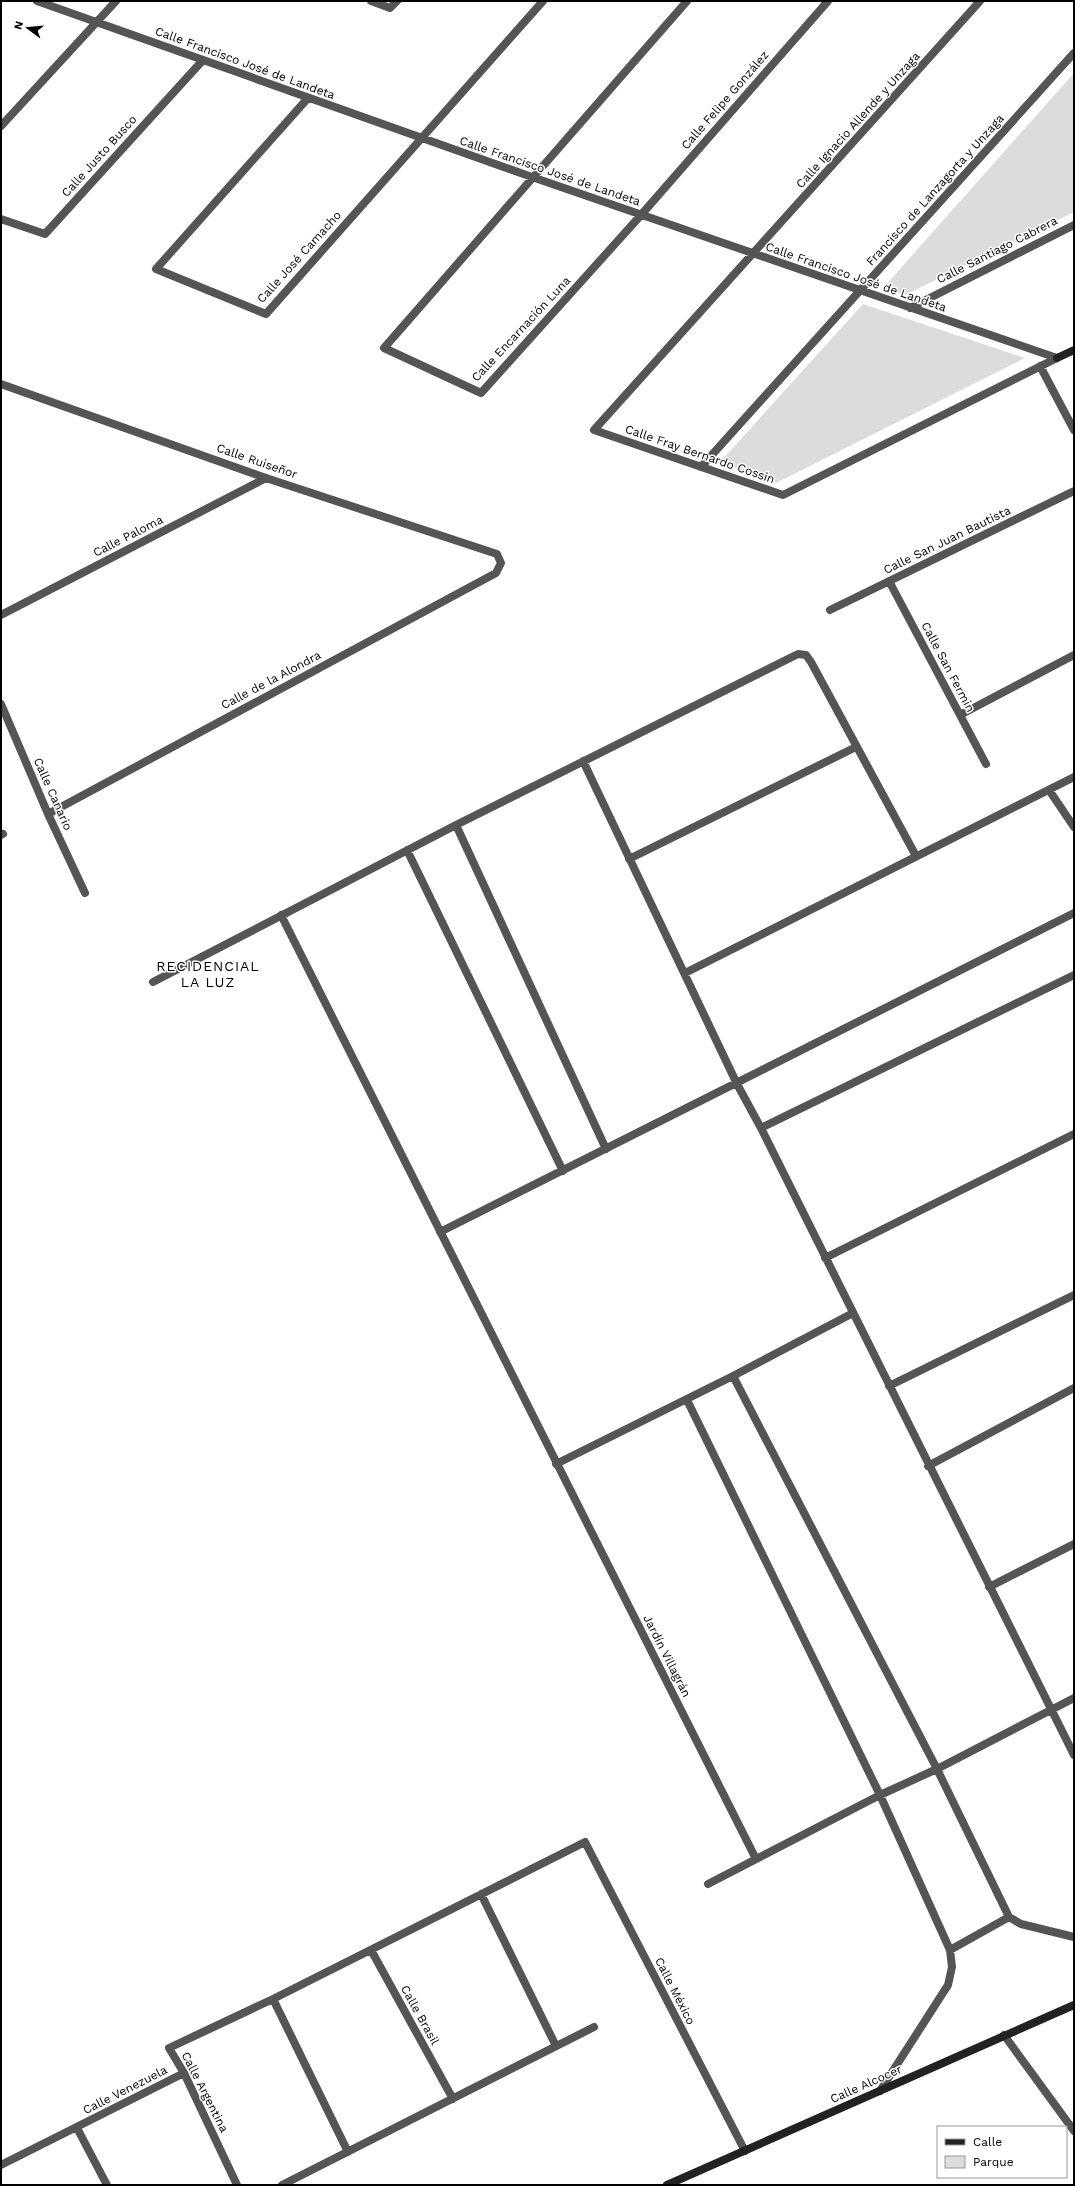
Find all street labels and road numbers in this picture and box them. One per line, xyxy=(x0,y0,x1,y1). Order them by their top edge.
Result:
street label: Calle Francisco José de Landeta xyxy=(153,24,337,102)
street label: Calle Felipe González xyxy=(678,48,772,152)
street label: Calle Ignacio Allende y Unzaga xyxy=(793,49,923,191)
street label: Francisco de Lanzagorta y Unzaga xyxy=(863,111,1007,269)
street label: Calle Justo Busco xyxy=(59,112,139,200)
street label: Calle Francisco José de Landeta xyxy=(458,133,642,209)
street label: Calle José Camacho xyxy=(254,208,344,306)
street label: Calle Santiago Cabrera xyxy=(934,213,1060,287)
street label: Calle Francisco José de Landeta xyxy=(764,239,948,315)
street label: Calle Encarnación Luna xyxy=(469,273,573,384)
street label: Calle Fray Bernardo Cossin xyxy=(623,422,777,486)
street label: Calle Ruiseñor xyxy=(215,441,299,481)
street label: Calle San Juan Bautista xyxy=(881,503,1013,577)
street label: Calle Paloma xyxy=(91,512,165,560)
street label: Calle San Fermin xyxy=(918,620,978,714)
street label: Calle de la Alondra xyxy=(219,648,323,712)
street label: Calle Canario xyxy=(31,756,75,832)
street label: Jardín Villagrán xyxy=(640,1613,694,1699)
street label: Calle México xyxy=(652,1955,698,2027)
street label: Calle Brasil xyxy=(398,1983,442,2048)
street label: Calle Argentina xyxy=(179,2049,231,2135)
street label: Calle Alcocer xyxy=(828,2062,904,2106)
street label: Calle Venezuela xyxy=(81,2063,170,2117)

